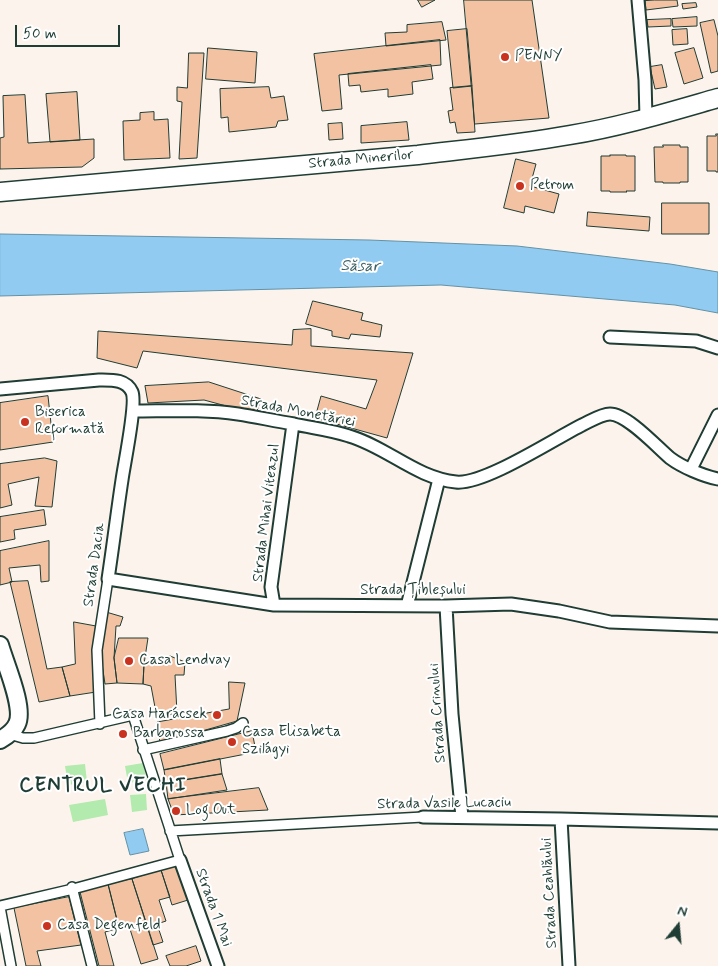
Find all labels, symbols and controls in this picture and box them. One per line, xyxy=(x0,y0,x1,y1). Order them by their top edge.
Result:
scale bar xyxy=(18,15,122,47)
text: 50 m xyxy=(23,24,57,44)
place label: PENNY xyxy=(515,48,562,66)
marker: PENNY xyxy=(499,51,511,63)
street label: Strada Minerilor xyxy=(308,146,414,174)
place label: Petrom xyxy=(530,177,574,195)
marker: Petrom xyxy=(514,180,526,192)
water label: Săsar xyxy=(340,257,380,277)
street label: Strada Monetăriei xyxy=(239,392,357,432)
place label: Biserica Reformată xyxy=(35,404,105,439)
marker: Biserica Reformată xyxy=(19,416,31,428)
street label: Strada Mihai Viteazul xyxy=(250,443,284,583)
street label: Strada Dacia xyxy=(80,522,110,608)
street label: Strada Țibleșului xyxy=(360,582,466,600)
place label: Casa Lendvay xyxy=(139,652,230,670)
marker: Casa Lendvay xyxy=(123,655,135,667)
street label: Strada Crinului xyxy=(426,663,450,763)
place label: Casa Harácsek xyxy=(112,706,207,724)
marker: Casa Harácsek xyxy=(211,709,223,721)
place label: Casa Elisabeta Szilágyi xyxy=(242,724,341,759)
place label: Barbarossa xyxy=(133,725,205,743)
marker: Barbarossa xyxy=(117,728,129,740)
marker: Casa Elisabeta Szilágyi xyxy=(226,736,238,748)
district label: CENTRUL VECHI xyxy=(18,775,188,799)
street label: Strada Vasile Lucaciu xyxy=(377,794,511,814)
place label: Log Out xyxy=(186,802,236,820)
marker: Log Out xyxy=(170,805,182,817)
street label: Strada Ceahlăului xyxy=(538,837,562,949)
street label: Strada 1 Mai xyxy=(191,866,235,950)
north arrow xyxy=(653,901,703,951)
text: N xyxy=(675,902,689,922)
place label: Casa Degenfeld xyxy=(57,917,161,935)
marker: Casa Degenfeld xyxy=(41,920,53,932)

